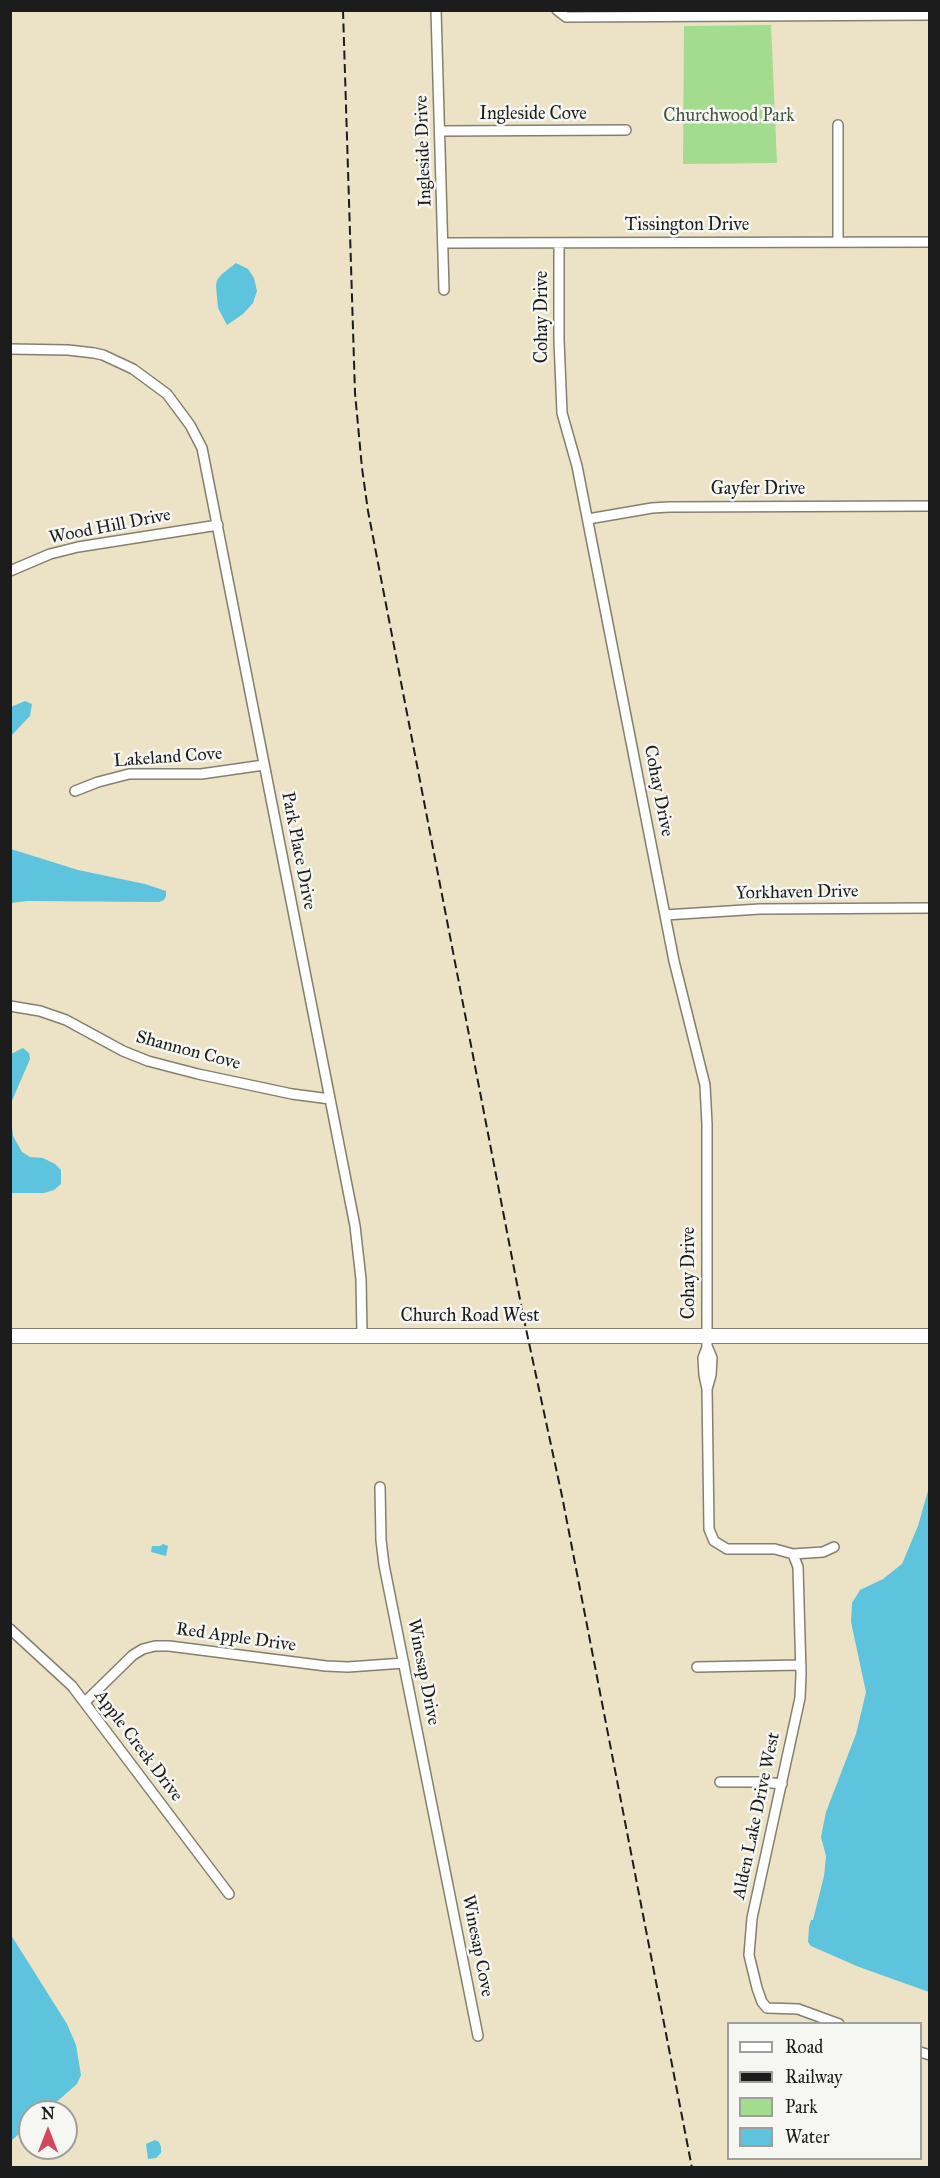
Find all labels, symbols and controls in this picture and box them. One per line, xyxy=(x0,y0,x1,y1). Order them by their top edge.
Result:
street label: Ingleside Drive xyxy=(411,95,437,207)
street label: Ingleside Cove xyxy=(479,104,587,126)
park label: Churchwood Park xyxy=(663,106,795,128)
street label: Tissington Drive xyxy=(625,215,749,237)
street label: Cohay Drive xyxy=(532,271,554,363)
street label: Gayfer Drive xyxy=(711,479,805,501)
street label: Wood Hill Drive xyxy=(47,505,173,549)
street label: Lakeland Cove xyxy=(113,743,223,773)
street label: Cohay Drive xyxy=(639,743,677,839)
street label: Park Place Drive xyxy=(276,790,320,912)
street label: Yorkhaven Drive xyxy=(735,881,859,905)
street label: Shannon Cove xyxy=(133,1027,243,1075)
street label: Cohay Drive xyxy=(679,1227,701,1319)
street label: Church Road West xyxy=(401,1306,539,1328)
street label: Winesap Drive xyxy=(402,1617,444,1727)
street label: Red Apple Drive xyxy=(175,1619,297,1657)
street label: Apple Creek Drive xyxy=(89,1686,187,1806)
street label: Alden Lake Drive West xyxy=(729,1731,785,1901)
street label: Winesap Cove xyxy=(457,1893,497,1999)
legend xyxy=(727,2022,922,2160)
text: Road xyxy=(785,2036,823,2058)
text: Railway xyxy=(785,2066,842,2088)
text: Park xyxy=(785,2096,818,2118)
north arrow xyxy=(18,2100,78,2160)
text: N xyxy=(41,2104,55,2123)
text: Water xyxy=(785,2126,829,2148)

